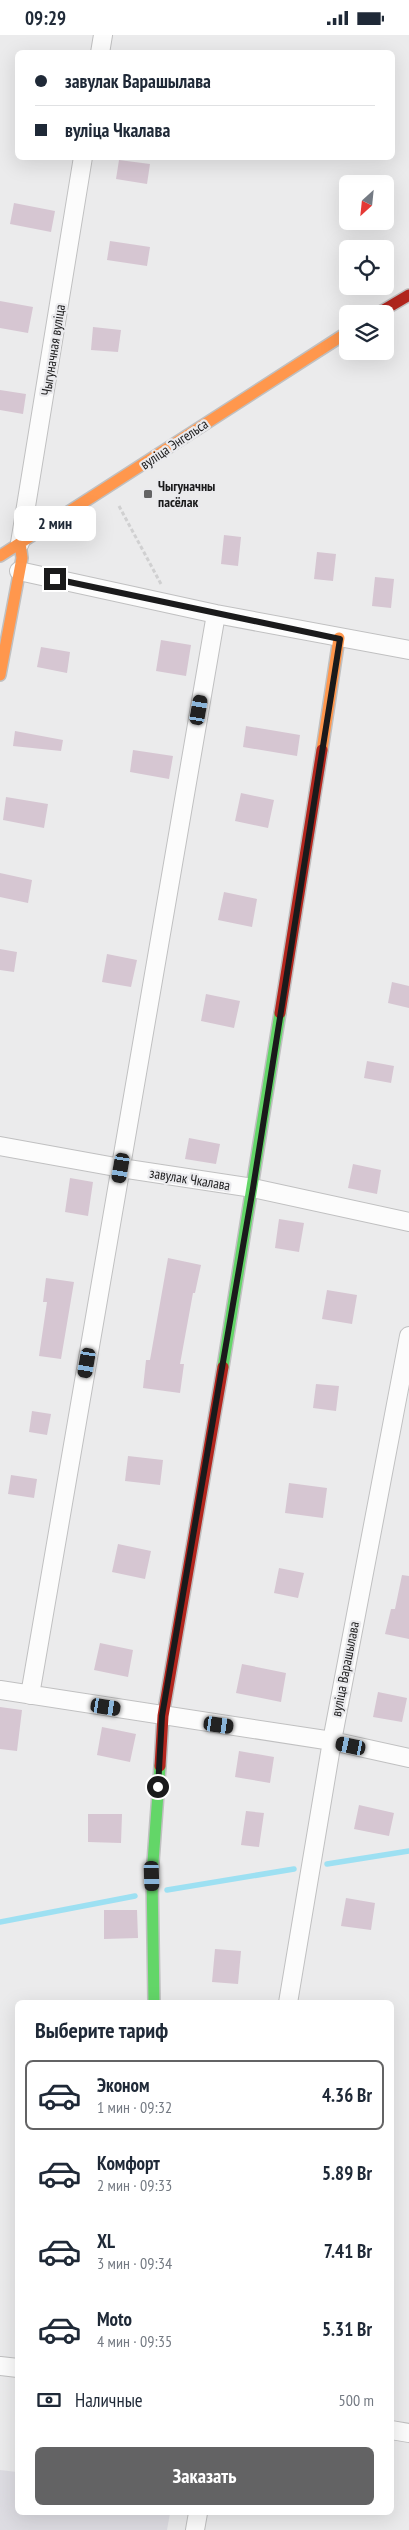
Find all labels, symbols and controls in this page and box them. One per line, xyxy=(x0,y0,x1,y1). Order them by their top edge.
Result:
text: 09:29 xyxy=(25,6,66,30)
text: завулак Варашылава xyxy=(65,69,211,93)
text: вуліца Чкалава xyxy=(65,118,170,142)
north arrow xyxy=(339,175,394,230)
map controls xyxy=(339,175,394,360)
button: locate xyxy=(339,240,394,295)
street label: Чыгуначная вуліца xyxy=(37,303,69,397)
button: layers xyxy=(339,305,394,360)
street label: вуліца Энгельса xyxy=(137,415,211,473)
place label: Чыгуначны пасёлак xyxy=(158,477,215,511)
marker: Чыгуначны пасёлак xyxy=(142,488,154,500)
callout: 2 мин xyxy=(14,507,96,541)
text: 2 мин xyxy=(38,513,72,533)
route end xyxy=(44,568,66,590)
car xyxy=(189,694,208,726)
car xyxy=(111,1152,130,1184)
street label: завулак Чкалава xyxy=(148,1164,232,1194)
car xyxy=(77,1347,96,1379)
street label: вуліца Варашылава xyxy=(327,1620,363,1718)
car xyxy=(90,1697,121,1717)
car xyxy=(203,1715,234,1735)
car xyxy=(334,1736,367,1756)
route start xyxy=(147,1776,169,1798)
car xyxy=(143,1861,160,1891)
text: Выберите тариф xyxy=(35,2016,168,2044)
icon: car xyxy=(37,2073,82,2118)
text: Эконом xyxy=(97,2073,150,2097)
text: 4.36 Br xyxy=(322,2083,372,2107)
text: 1 мин · 09:32 xyxy=(97,2097,172,2117)
icon: car xyxy=(37,2151,82,2196)
text: Комфорт xyxy=(97,2151,160,2175)
text: 5.89 Br xyxy=(322,2161,372,2185)
text: 2 мин · 09:33 xyxy=(97,2175,172,2195)
icon: car xyxy=(37,2229,82,2274)
text: XL xyxy=(97,2229,115,2253)
text: 7.41 Br xyxy=(324,2239,372,2263)
text: 3 мин · 09:34 xyxy=(97,2253,172,2273)
icon: car xyxy=(37,2307,82,2352)
text: Moto xyxy=(97,2307,132,2331)
text: 5.31 Br xyxy=(322,2317,372,2341)
text: 4 мин · 09:35 xyxy=(97,2331,172,2351)
icon: cash xyxy=(35,2386,63,2414)
text: Наличные xyxy=(75,2388,143,2412)
text: 500 m xyxy=(339,2390,374,2410)
button: Заказать xyxy=(35,2447,374,2505)

